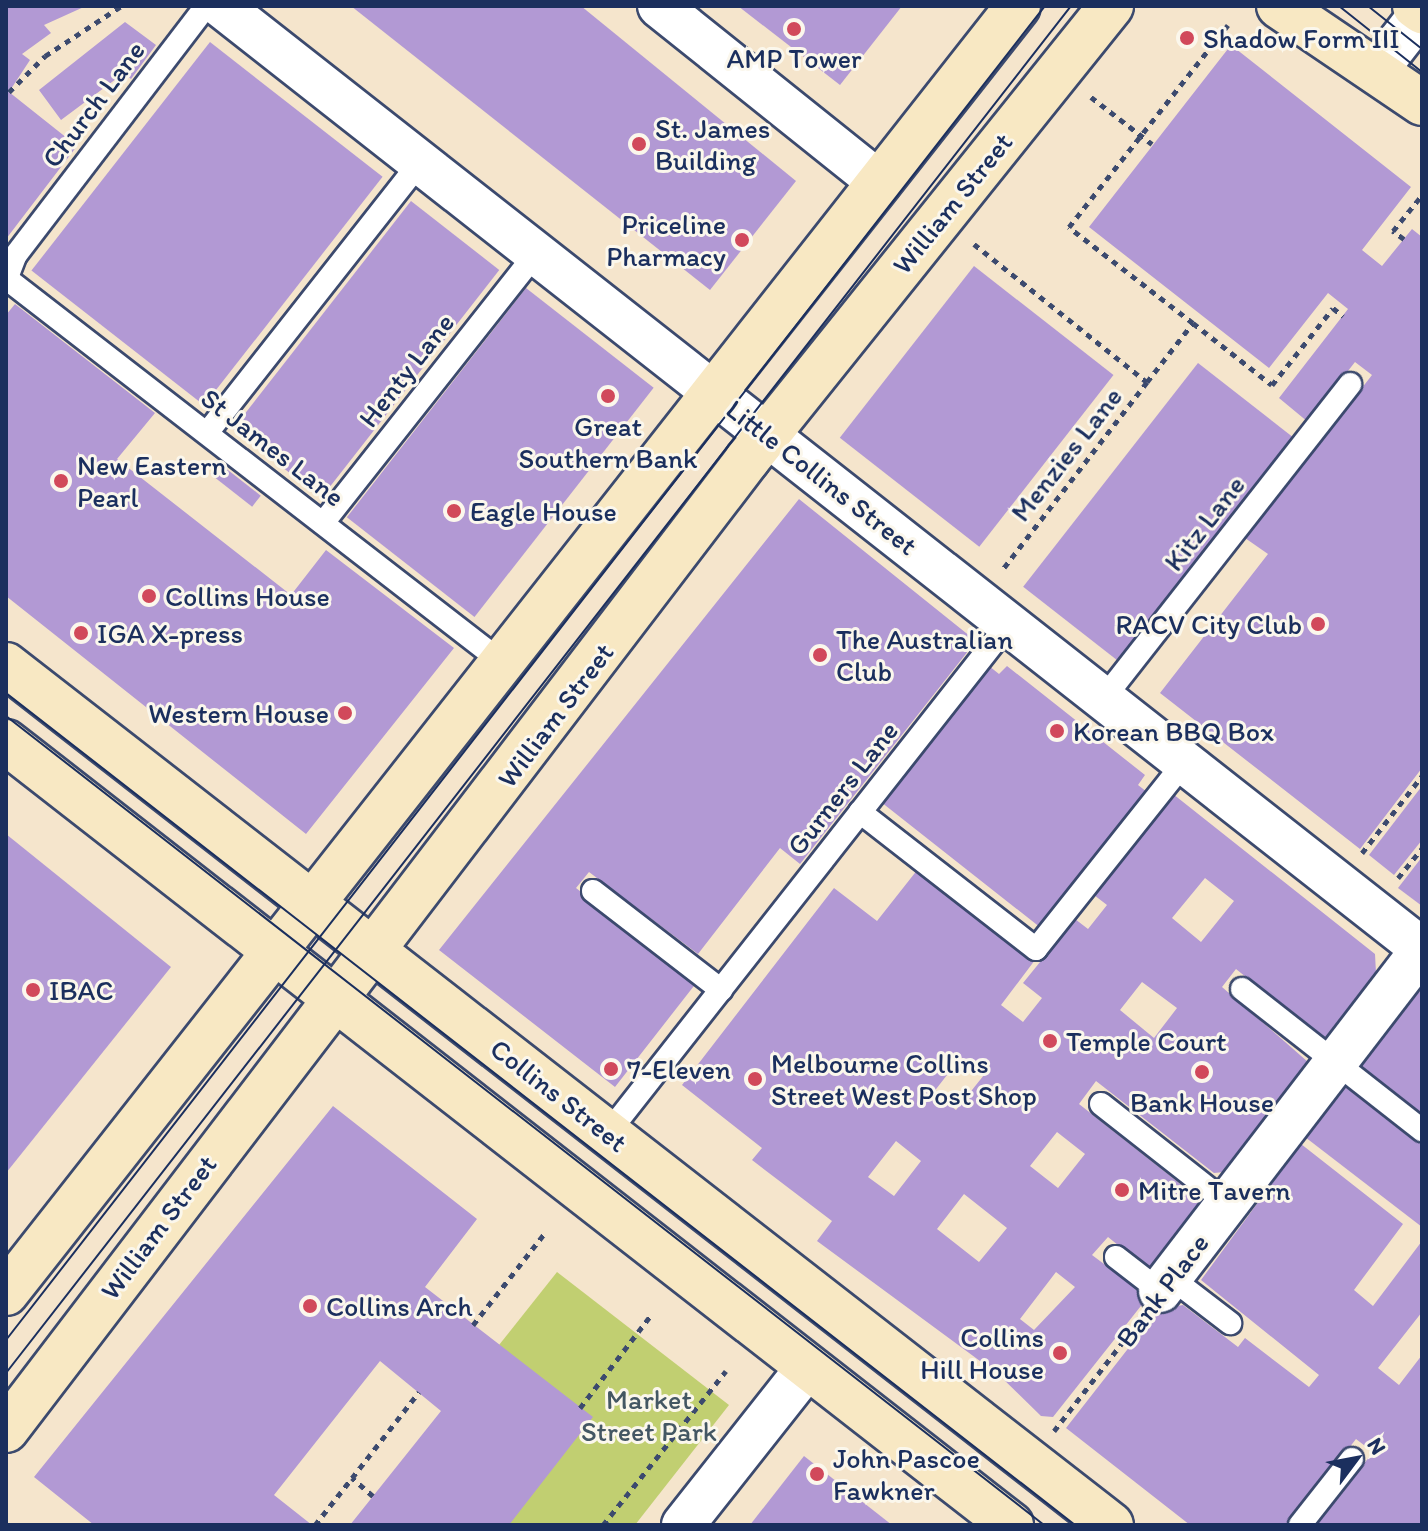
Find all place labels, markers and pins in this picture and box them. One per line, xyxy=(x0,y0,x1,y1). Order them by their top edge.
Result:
marker: AMP Tower xyxy=(785,20,803,38)
place label: Shadow Form III xyxy=(1203,21,1399,55)
marker: Shadow Form III xyxy=(1178,29,1196,47)
place label: AMP Tower xyxy=(728,41,860,75)
place label: St. James Building xyxy=(655,111,771,177)
marker: St. James Building xyxy=(630,135,648,153)
place label: Priceline Pharmacy xyxy=(606,207,726,273)
marker: Priceline Pharmacy xyxy=(733,231,751,249)
marker: Great Southern Bank xyxy=(599,387,617,405)
place label: Great Southern Bank xyxy=(518,409,698,475)
place label: New Eastern Pearl xyxy=(77,448,228,514)
marker: New Eastern Pearl xyxy=(52,472,70,490)
place label: Eagle House xyxy=(470,494,617,528)
marker: Eagle House xyxy=(445,502,463,520)
place label: Collins House xyxy=(165,579,330,613)
marker: Collins House xyxy=(140,587,158,605)
place label: RACV City Club xyxy=(1115,607,1302,641)
marker: RACV City Club xyxy=(1309,615,1327,633)
place label: IGA X-press xyxy=(97,616,244,650)
place label: The Australian Club xyxy=(836,622,1012,688)
marker: IGA X-press xyxy=(72,624,90,642)
marker: The Australian Club xyxy=(811,646,829,664)
place label: Western House xyxy=(148,696,329,730)
marker: Western House xyxy=(336,704,354,722)
place label: Korean BBQ Box xyxy=(1073,714,1274,748)
marker: Korean BBQ Box xyxy=(1048,722,1066,740)
place label: IBAC xyxy=(49,973,113,1007)
marker: IBAC xyxy=(24,981,42,999)
place label: Temple Court xyxy=(1066,1024,1226,1058)
marker: Temple Court xyxy=(1041,1032,1059,1050)
place label: Melbourne Collins Street West Post Shop xyxy=(771,1046,1035,1112)
place label: 7-Eleven xyxy=(627,1052,731,1086)
marker: 7-Eleven xyxy=(602,1060,620,1078)
marker: Bank House xyxy=(1193,1063,1211,1081)
marker: Melbourne Collins Street West Post Shop xyxy=(746,1070,764,1088)
place label: Bank House xyxy=(1130,1085,1274,1119)
place label: Mitre Tavern xyxy=(1138,1173,1288,1207)
marker: Mitre Tavern xyxy=(1113,1181,1131,1199)
place label: Collins Arch xyxy=(326,1289,473,1323)
marker: Collins Arch xyxy=(301,1297,319,1315)
place label: Collins Hill House xyxy=(920,1320,1044,1386)
marker: Collins Hill House xyxy=(1051,1344,1069,1362)
place label: John Pascoe Fawkner xyxy=(833,1441,979,1507)
marker: John Pascoe Fawkner xyxy=(808,1465,826,1483)

